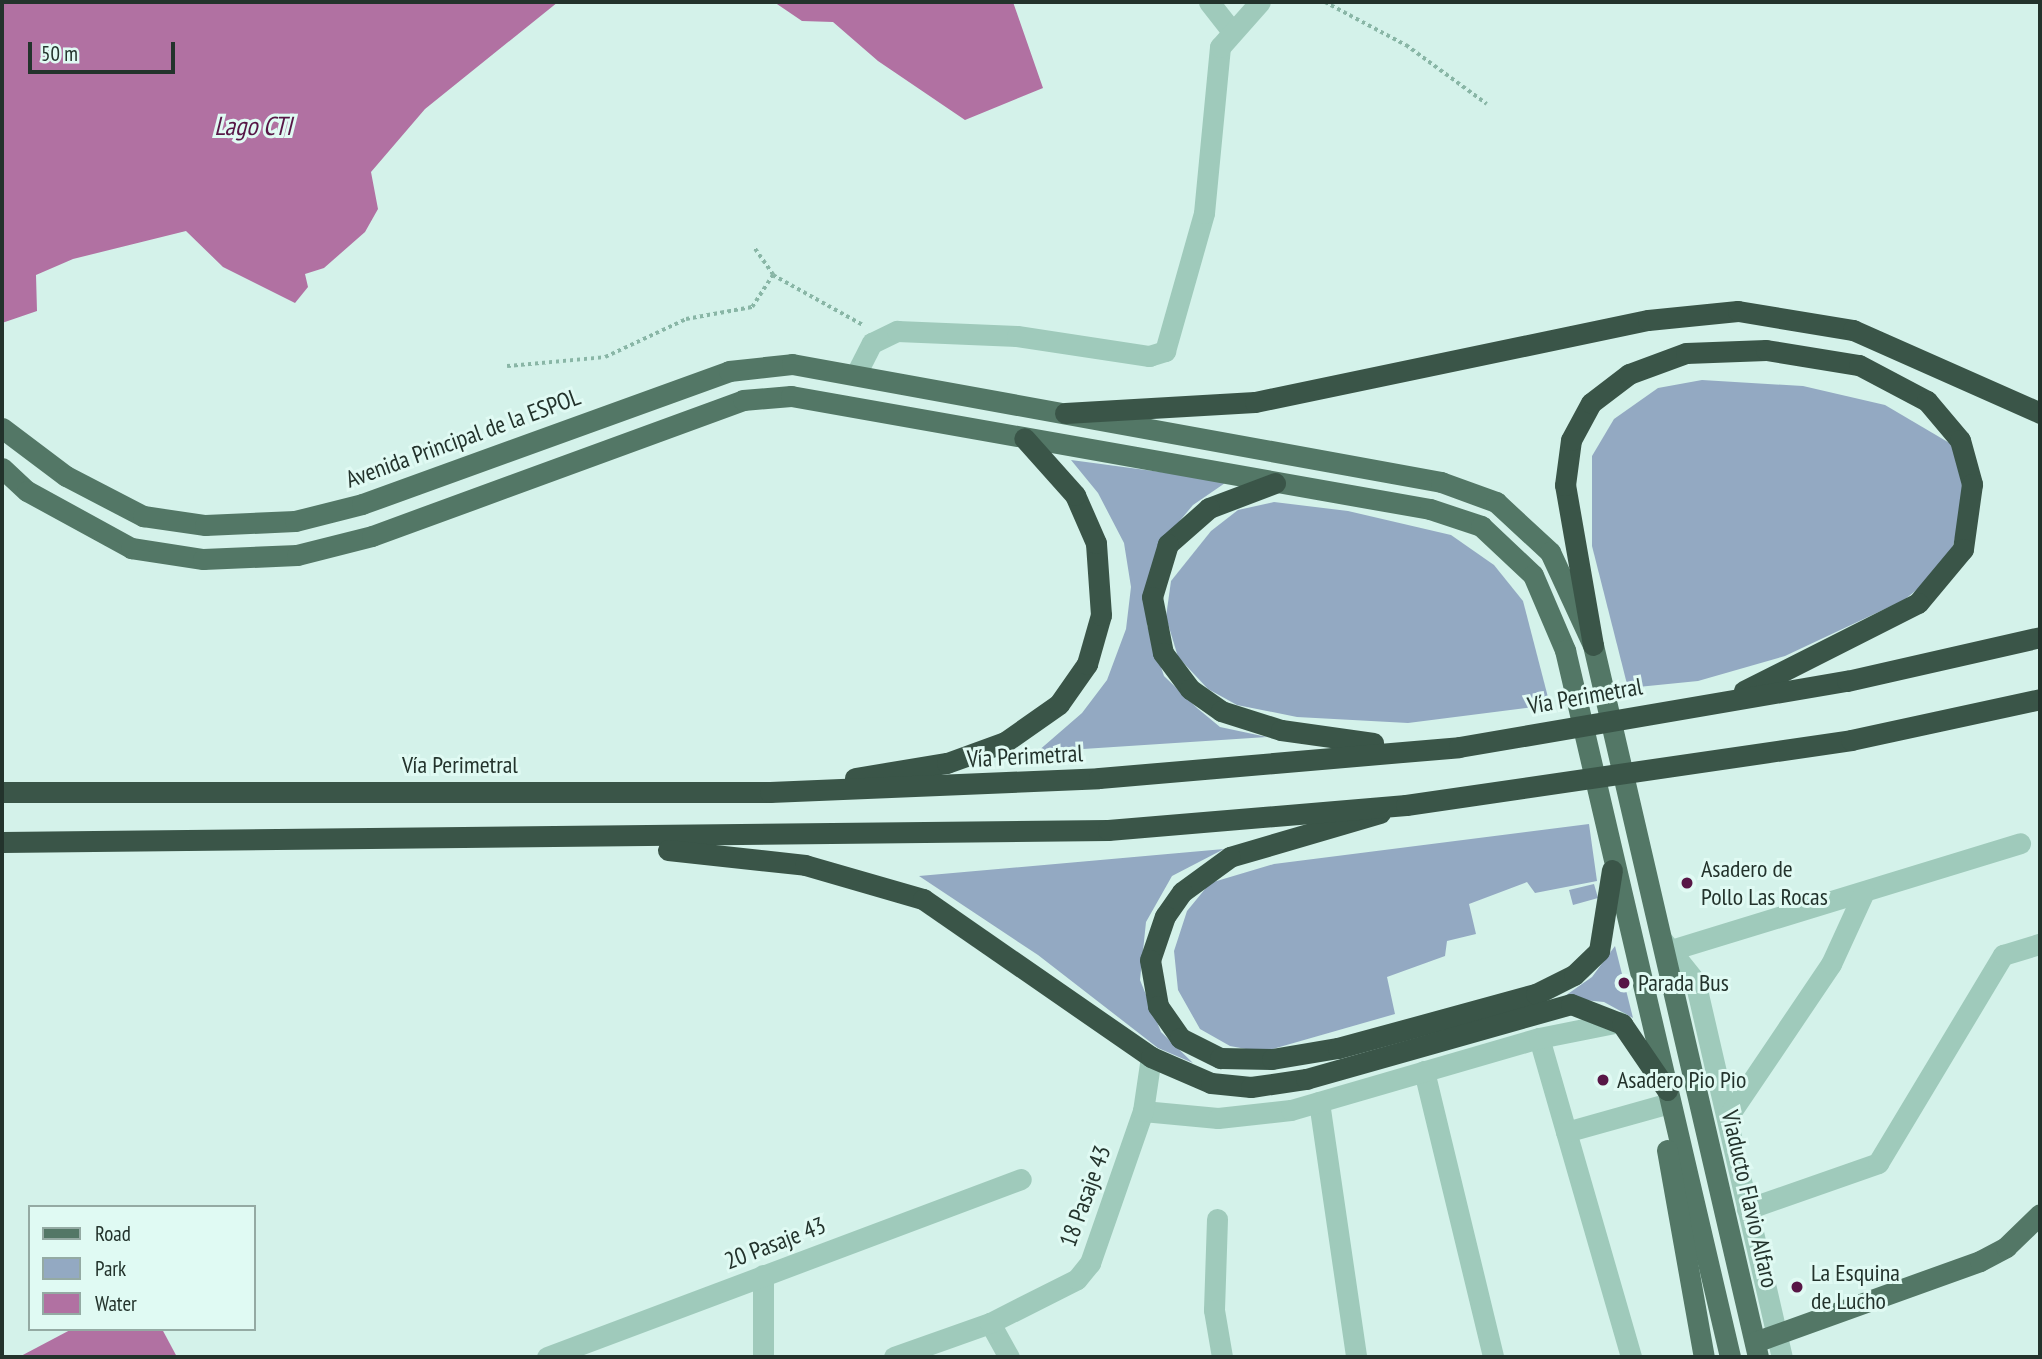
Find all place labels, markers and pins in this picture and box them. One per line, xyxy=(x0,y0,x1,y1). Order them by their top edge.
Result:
place label: Asadero de Pollo Las Rocas xyxy=(1701,855,1828,911)
marker: Asadero de Pollo Las Rocas xyxy=(1679,875,1695,891)
place label: Parada Bus xyxy=(1638,969,1729,997)
marker: Parada Bus xyxy=(1616,975,1632,991)
place label: Asadero Pio Pio xyxy=(1617,1066,1746,1094)
marker: Asadero Pio Pio xyxy=(1595,1072,1611,1088)
place label: La Esquina de Lucho xyxy=(1811,1259,1900,1315)
marker: La Esquina de Lucho xyxy=(1789,1279,1805,1295)

